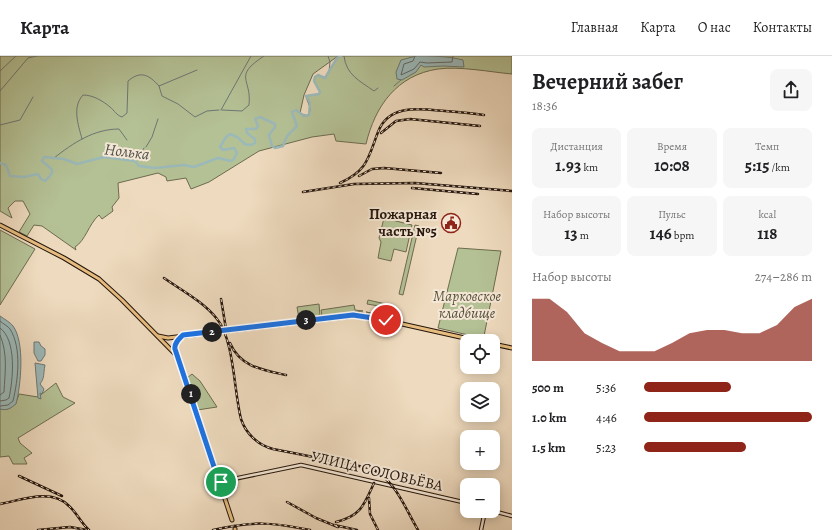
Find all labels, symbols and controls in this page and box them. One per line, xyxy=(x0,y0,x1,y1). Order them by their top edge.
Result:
text: Карта xyxy=(20,15,69,41)
text: Главная xyxy=(571,18,618,37)
text: Карта xyxy=(640,18,676,37)
text: О нас xyxy=(698,18,731,37)
text: Контакты xyxy=(753,18,812,37)
text: Вечерний забег xyxy=(532,67,683,97)
button: share xyxy=(770,69,812,111)
text: 18:36 xyxy=(532,97,557,114)
water label: Нолька xyxy=(103,138,151,166)
text: Дистанция xyxy=(550,139,603,154)
text: Время xyxy=(657,139,687,154)
text: Темп xyxy=(755,139,779,154)
text: 1.93 xyxy=(555,154,581,177)
text: 10:08 xyxy=(654,154,690,177)
text: 5:15 xyxy=(745,154,769,177)
text: km xyxy=(581,160,598,175)
text: /km xyxy=(769,160,790,175)
place label: Пожарная часть №5 xyxy=(369,204,437,241)
text: Набор высоты xyxy=(543,207,610,222)
text: Пульс xyxy=(658,207,686,222)
text: kcal xyxy=(759,207,776,222)
public building icon: Пожарная часть №5 xyxy=(440,212,462,234)
text: 13 xyxy=(564,222,578,245)
text: 146 xyxy=(650,222,672,245)
text: 118 xyxy=(757,222,778,245)
text: m xyxy=(578,228,589,243)
text: bpm xyxy=(672,228,694,243)
text: Набор высоты xyxy=(532,268,612,285)
text: 274–286 m xyxy=(755,268,812,285)
park label: Марковское кладбище xyxy=(433,286,502,323)
pin xyxy=(369,303,403,337)
icon: check xyxy=(375,309,397,331)
pin: 3 xyxy=(296,310,316,330)
text: 3 xyxy=(304,312,308,327)
pin: 2 xyxy=(202,322,222,342)
text: 2 xyxy=(209,324,215,339)
map controls xyxy=(460,334,500,518)
button: locate xyxy=(460,334,500,374)
text: 500 m xyxy=(532,379,564,396)
text: 5:36 xyxy=(596,379,616,396)
button: layers xyxy=(460,382,500,422)
pin: 1 xyxy=(181,384,201,404)
text: 1 xyxy=(189,386,193,401)
text: 1.0 km xyxy=(532,409,567,426)
text: 4:46 xyxy=(596,409,617,426)
button: + xyxy=(460,430,500,470)
text: 1.5 km xyxy=(532,439,566,456)
text: 5:23 xyxy=(596,439,616,456)
street label: УЛИЦА СОЛОВЬЁВА xyxy=(309,446,445,496)
pin xyxy=(204,465,238,499)
icon: arrive xyxy=(210,471,232,493)
button: − xyxy=(460,478,500,518)

